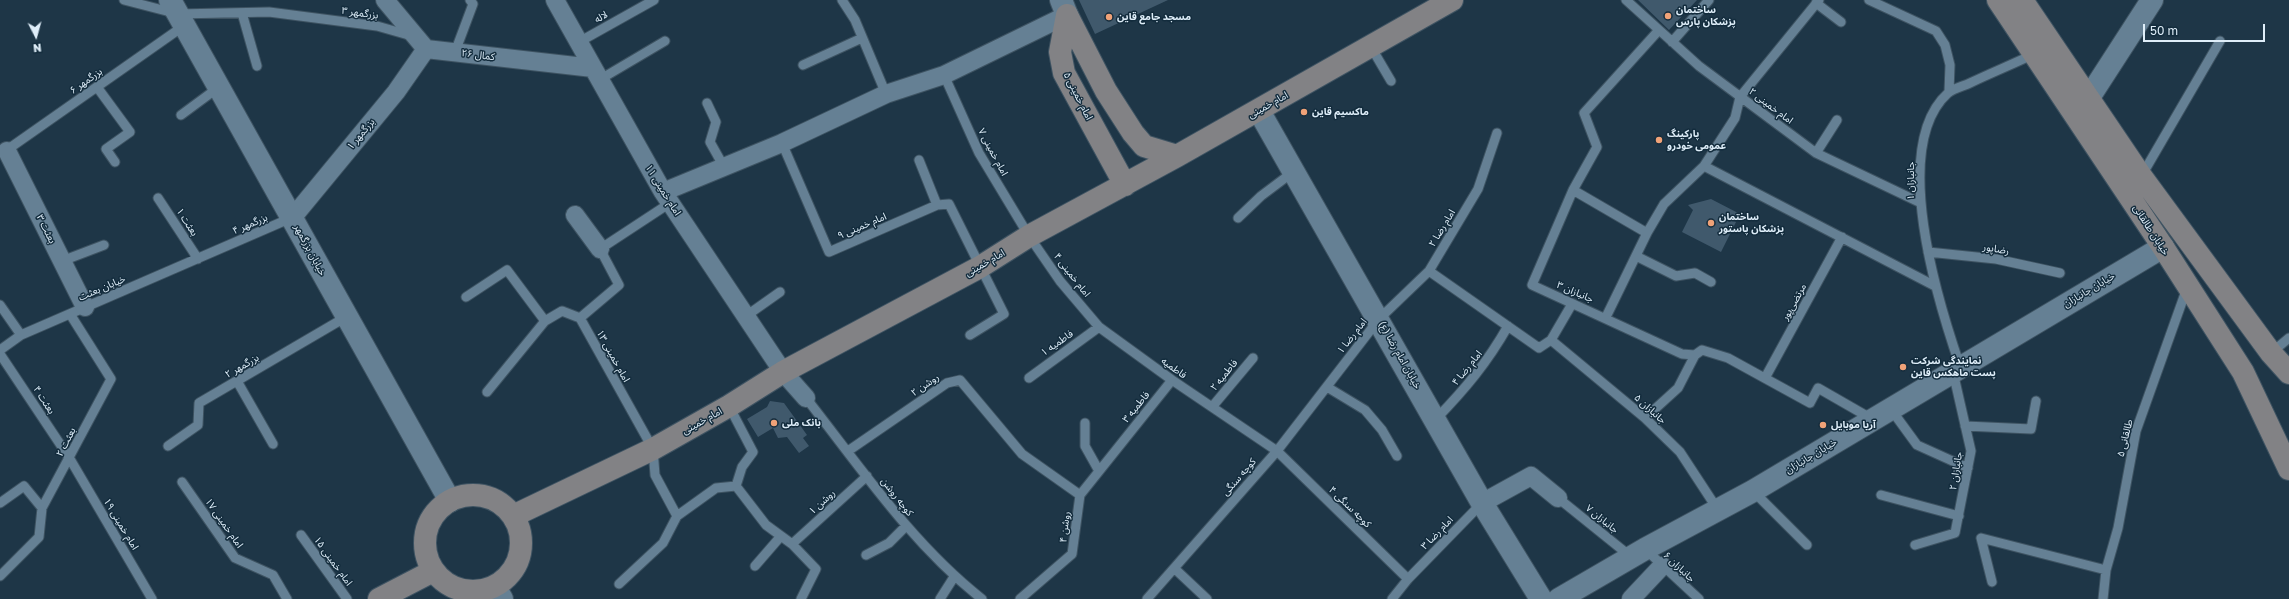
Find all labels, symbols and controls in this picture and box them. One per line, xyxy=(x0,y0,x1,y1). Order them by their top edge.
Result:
street label: بزرگمهر ۳ xyxy=(341,4,379,22)
place label: ساختمان پزشکان پارس xyxy=(1676,4,1736,28)
street label: لاله xyxy=(592,9,610,25)
place label: مسجد جامع قاین xyxy=(1117,11,1191,23)
marker: ساختمان پزشکان پارس xyxy=(1663,11,1673,21)
marker: مسجد جامع قاین xyxy=(1104,12,1114,22)
north arrow xyxy=(16,16,56,56)
scale bar xyxy=(2145,16,2267,42)
text: 50 m xyxy=(2150,23,2178,38)
text: N xyxy=(32,42,42,55)
street label: کمال ۲۶ xyxy=(461,47,495,63)
street label: بزرگمهر ۶ xyxy=(67,65,105,97)
street label: امام خمینی ۵ xyxy=(1061,70,1095,122)
street label: امام خمینی ۲ xyxy=(1747,85,1795,127)
street label: امام خمینی xyxy=(1246,89,1290,121)
place label: ماکسیم قاین xyxy=(1312,106,1369,118)
marker: ماکسیم قاین xyxy=(1299,107,1309,117)
street label: بزرگمهر ۱ xyxy=(344,116,378,152)
street label: امام خمینی ۷ xyxy=(975,126,1011,178)
place label: پارکینگ عمومی خودرو xyxy=(1667,128,1726,152)
marker: پارکینگ عمومی خودرو xyxy=(1654,135,1664,145)
street label: امام خمینی ۱۱ xyxy=(643,162,683,218)
street label: جانبازان ۱ xyxy=(1905,162,1917,200)
street label: خیابان طالقانی xyxy=(2130,203,2172,257)
street label: بعثت ۱ xyxy=(174,206,200,238)
street label: امام رضا ۲ xyxy=(1426,207,1458,249)
street label: امام خمینی ۹ xyxy=(836,210,888,242)
street label: بزرگمهر ۴ xyxy=(231,211,269,237)
place label: ساختمان پزشکان پاستور xyxy=(1719,211,1784,234)
street label: بعثت ۳ xyxy=(34,213,58,245)
marker: ساختمان پزشکان پاستور xyxy=(1706,218,1716,228)
street label: خیابان بزرگمهر xyxy=(291,222,329,278)
street label: رضاپور xyxy=(1982,241,2010,257)
street label: امام خمینی xyxy=(963,247,1007,279)
street label: امام خمینی ۴ xyxy=(1051,251,1093,299)
street label: خیابان جانبازان xyxy=(2061,270,2117,310)
street label: خیابان بعثت xyxy=(77,273,127,303)
street label: جانبازان ۳ xyxy=(1555,279,1595,305)
street label: مرتضی‌پور xyxy=(1779,282,1809,322)
street label: امام رضا ۱ xyxy=(1335,316,1369,356)
street label: خیابان امام رضا (ع) xyxy=(1376,319,1424,391)
street label: امام خمینی ۱۳ xyxy=(594,328,632,384)
street label: فاطمیه ۱ xyxy=(1039,328,1075,358)
street label: امام رضا ۴ xyxy=(1449,348,1485,388)
street label: بزرگمهر ۲ xyxy=(223,352,261,380)
street label: فاطمیه xyxy=(1159,355,1189,381)
place label: نمایندگی شرکت پست ماهکس قاین xyxy=(1911,355,1996,378)
street label: فاطمیه ۲ xyxy=(1208,357,1240,393)
marker: نمایندگی شرکت پست ماهکس قاین xyxy=(1898,362,1908,372)
street label: روشن ۲ xyxy=(909,371,941,399)
street label: بعثت ۴ xyxy=(31,384,57,416)
street label: فاطمیه ۳ xyxy=(1120,389,1152,425)
street label: جانبازان ۵ xyxy=(1632,392,1668,426)
street label: امام خمینی xyxy=(680,405,724,437)
place label: بانک ملی xyxy=(782,417,821,429)
marker: بانک ملی xyxy=(769,418,779,428)
street label: طالقانی ۵ xyxy=(2115,418,2135,458)
place label: آریا موبایل xyxy=(1831,419,1876,431)
marker: آریا موبایل xyxy=(1818,420,1828,430)
street label: بعثت ۲ xyxy=(54,426,78,458)
street label: خیابان جانبازان xyxy=(1783,436,1839,476)
street label: جانبازان ۲ xyxy=(1947,451,1965,491)
street label: کوچه سنگی xyxy=(1219,456,1259,498)
street label: کوچه روشن xyxy=(878,475,916,519)
street label: کوچه سنگی ۴ xyxy=(1326,484,1374,530)
street label: روشن ۱ xyxy=(806,487,838,517)
street label: امام خمینی ۱۹ xyxy=(101,496,141,552)
street label: امام خمینی ۱۷ xyxy=(202,496,246,550)
street label: جانبازان ۷ xyxy=(1583,502,1621,536)
street label: روشن ۴ xyxy=(1057,511,1073,543)
street label: امام رضا ۳ xyxy=(1418,514,1456,552)
street label: امام خمینی ۱۵ xyxy=(311,534,355,588)
street label: جانبازان ۶ xyxy=(1661,549,1697,585)

